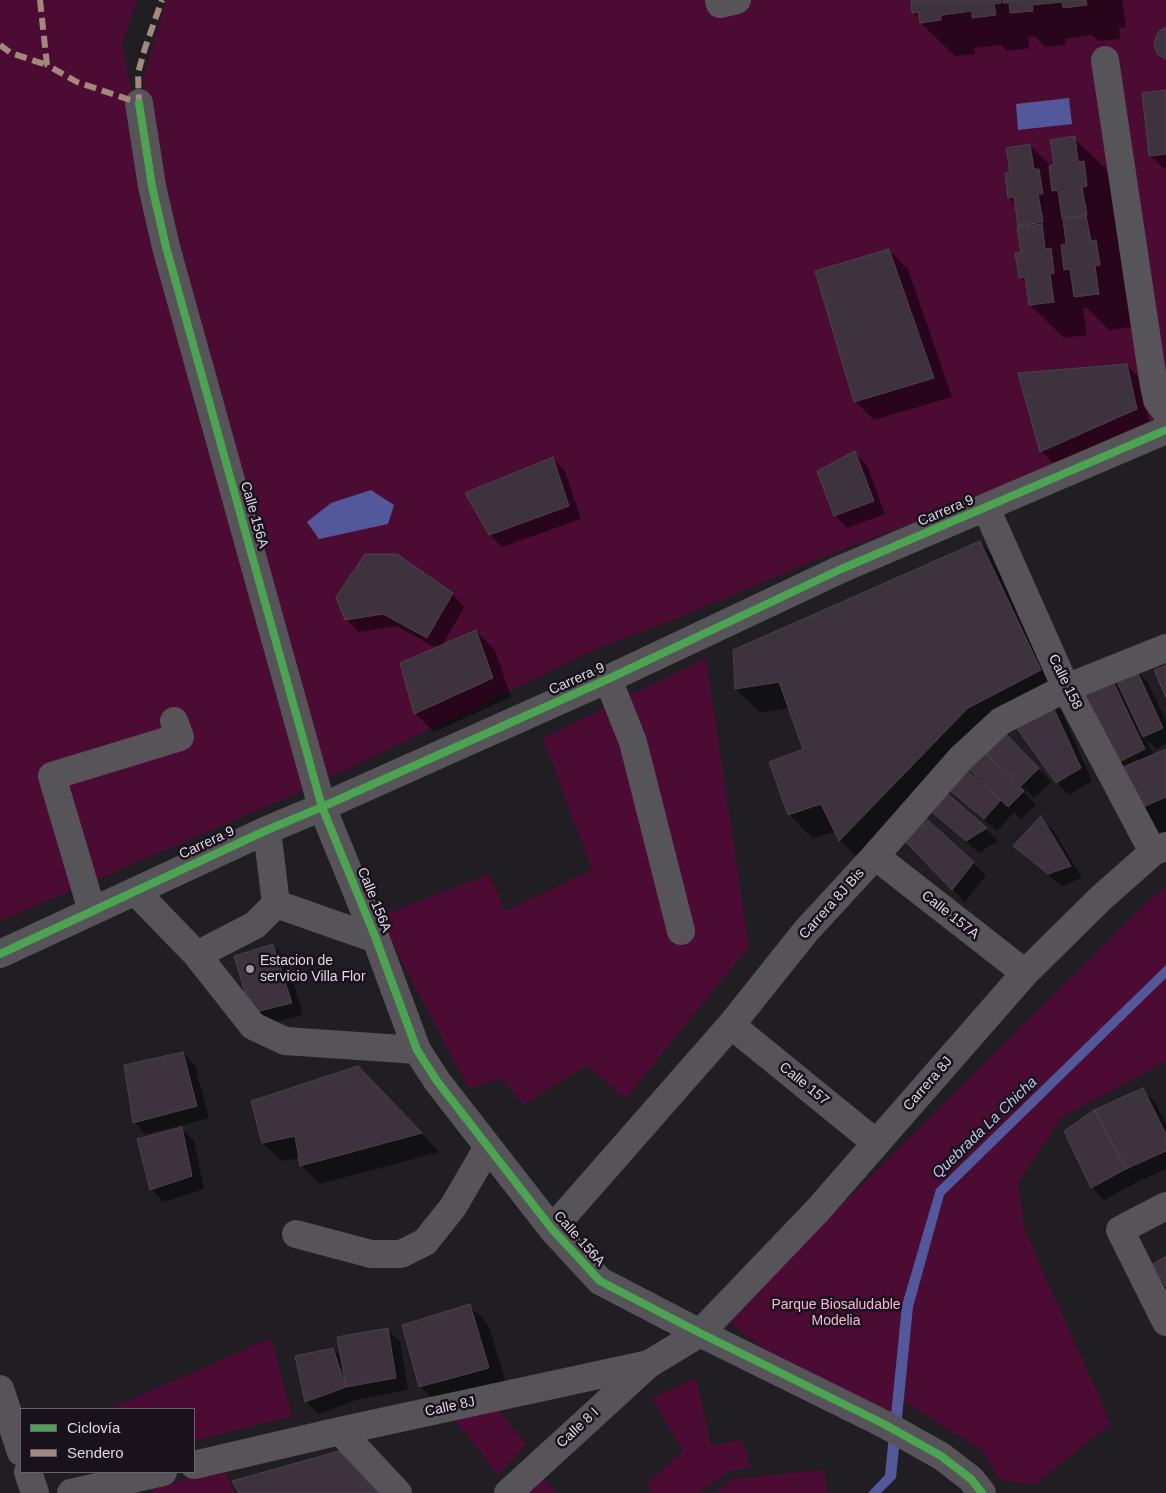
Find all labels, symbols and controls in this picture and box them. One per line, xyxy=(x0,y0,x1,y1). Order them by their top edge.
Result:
street label: Calle 156A xyxy=(236,480,272,550)
street label: Carrera 9 xyxy=(916,492,976,530)
street label: Calle 158 xyxy=(1044,652,1086,712)
street label: Carrera 9 xyxy=(547,659,607,699)
street label: Carrera 9 xyxy=(177,823,237,863)
street label: Calle 156A xyxy=(353,865,395,935)
street label: Carrera 8J Bis xyxy=(796,865,868,943)
street label: Calle 157A xyxy=(918,887,982,943)
place label: Estacion de servicio Villa Flor xyxy=(260,953,366,986)
marker: Estacion de servicio Villa Flor xyxy=(244,963,256,975)
street label: Carrera 8J xyxy=(900,1054,956,1114)
street label: Calle 157 xyxy=(776,1059,832,1109)
water label: Quebrada La Chicha xyxy=(929,1073,1041,1183)
street label: Calle 156A xyxy=(550,1208,608,1270)
park label: Parque Biosaludable Modelia xyxy=(771,1297,901,1330)
street label: Calle 8J xyxy=(424,1394,476,1420)
street label: Calle 8 I xyxy=(553,1404,603,1452)
legend xyxy=(20,1408,195,1473)
text: Ciclovía xyxy=(67,1419,120,1436)
text: Sendero xyxy=(67,1444,124,1461)

